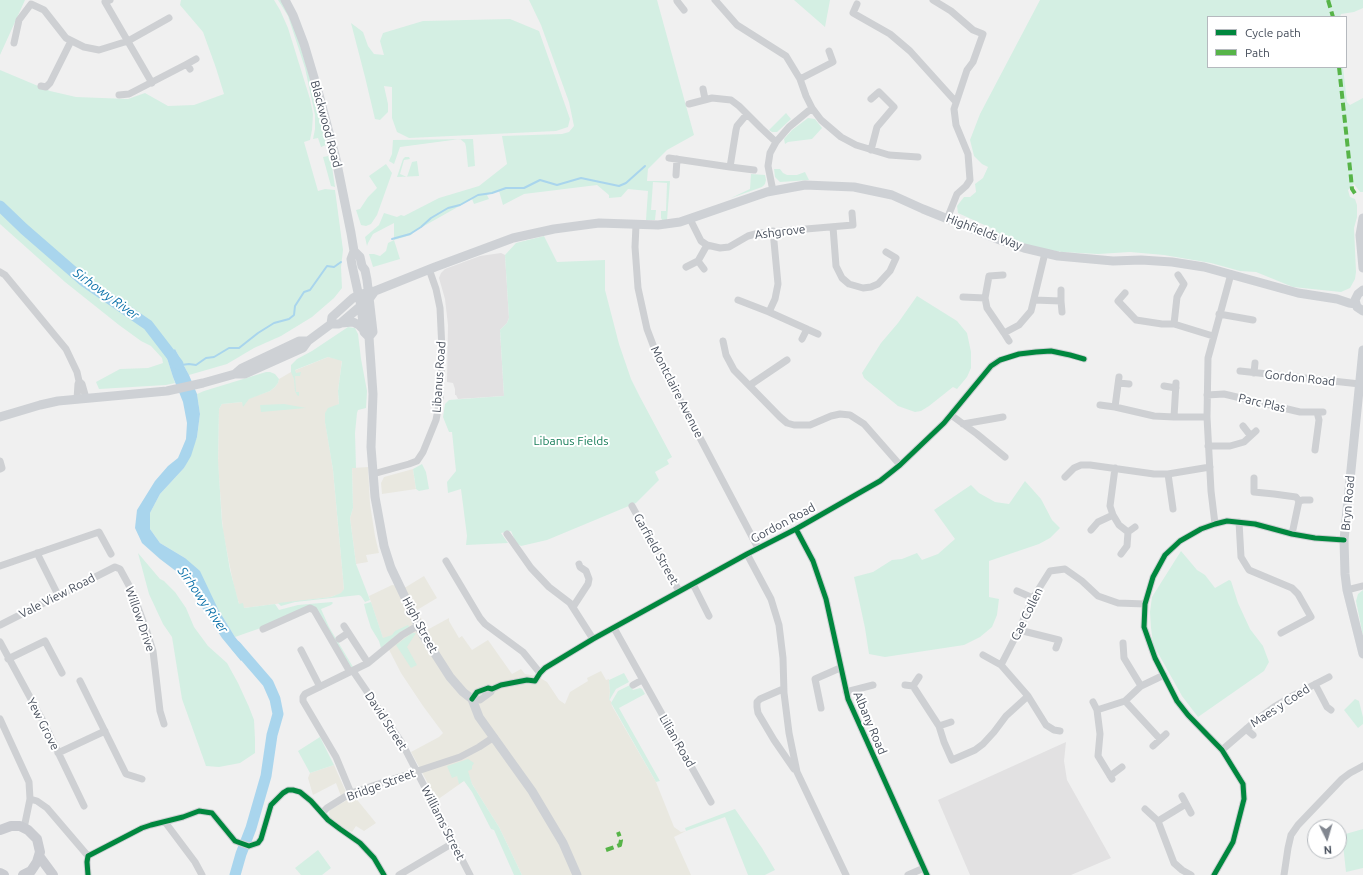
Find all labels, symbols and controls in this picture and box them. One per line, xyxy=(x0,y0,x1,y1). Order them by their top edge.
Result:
legend xyxy=(1207,16,1347,68)
text: Cycle path xyxy=(1245,26,1301,39)
text: Path xyxy=(1245,46,1270,59)
street label: Blackwood Road xyxy=(307,79,345,169)
street label: Highfields Way xyxy=(944,211,1024,253)
street label: Ashgrove xyxy=(754,222,806,242)
water label: Sirhowy River xyxy=(70,265,142,323)
street label: Libanus Road xyxy=(429,341,449,413)
street label: Montclaire Avenue xyxy=(648,344,706,440)
street label: Gordon Road xyxy=(1264,367,1336,389)
street label: Parc Plas xyxy=(1237,391,1287,415)
park label: Libanus Fields xyxy=(533,434,609,448)
street label: Bryn Road xyxy=(1338,475,1358,531)
street label: Gordon Road xyxy=(748,500,818,546)
street label: Garfield Street xyxy=(631,511,681,587)
water label: Sirhowy River xyxy=(174,564,232,636)
street label: Vale View Road xyxy=(17,571,97,621)
street label: Willow Drive xyxy=(122,585,158,653)
street label: Cae Collen xyxy=(1008,585,1046,643)
street label: High Street xyxy=(399,595,441,655)
street label: Maes y Coed xyxy=(1248,682,1312,730)
street label: David Street xyxy=(362,689,410,753)
street label: Albany Road xyxy=(850,689,890,757)
street label: Yew Grove xyxy=(24,695,62,753)
street label: Lilian Road xyxy=(656,712,698,770)
street label: Bridge Street xyxy=(345,766,417,804)
street label: Williams Street xyxy=(418,783,468,863)
north arrow xyxy=(1307,819,1347,859)
text: N xyxy=(1323,844,1333,856)

